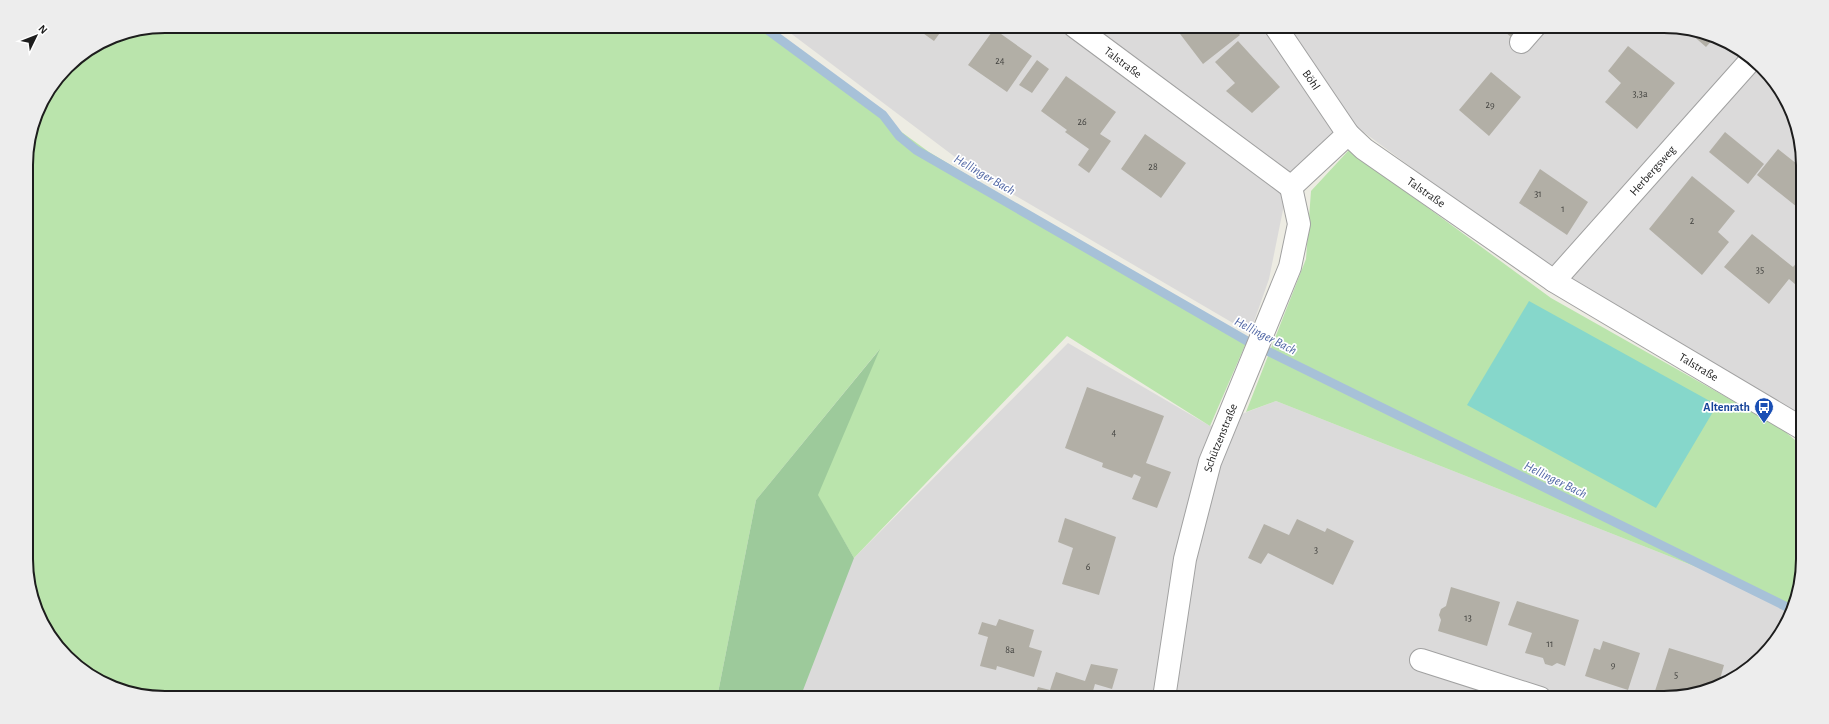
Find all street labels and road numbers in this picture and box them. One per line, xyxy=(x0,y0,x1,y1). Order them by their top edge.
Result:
street label: Talstraße xyxy=(1102,45,1144,80)
street label: Böhl xyxy=(1300,68,1322,92)
street label: Herbergsweg xyxy=(1627,143,1678,198)
street label: Talstraße xyxy=(1405,175,1447,210)
street label: Talstraße xyxy=(1677,351,1720,383)
street label: Schützenstraße xyxy=(1202,402,1239,473)

